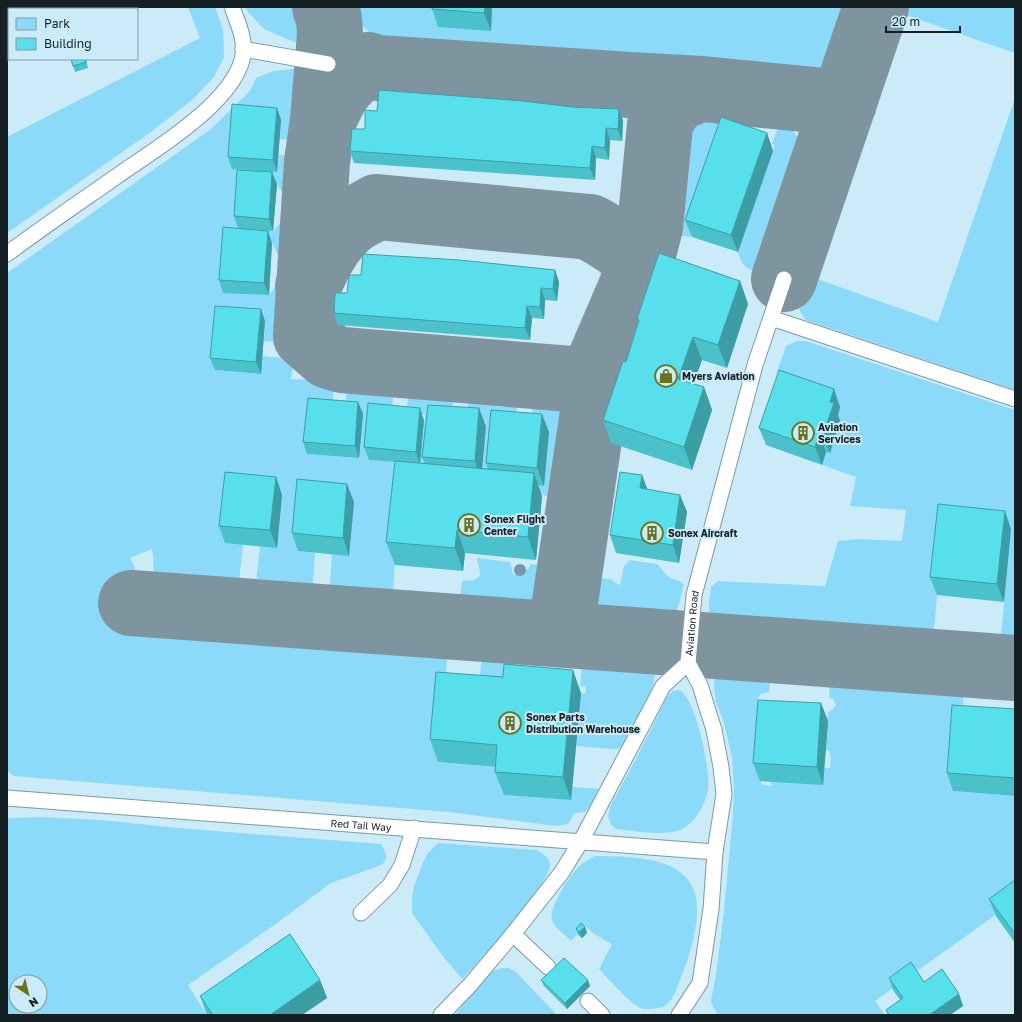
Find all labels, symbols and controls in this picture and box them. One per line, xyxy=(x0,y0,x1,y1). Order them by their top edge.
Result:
legend xyxy=(8,8,138,60)
scale bar xyxy=(886,8,960,34)
text: 20 m xyxy=(892,14,920,29)
text: Park xyxy=(44,16,70,31)
text: Building xyxy=(44,36,92,51)
shop icon: Myers Aviation xyxy=(653,363,679,389)
place label: Myers Aviation xyxy=(682,370,754,382)
building icon: Aviation Services xyxy=(790,420,816,446)
place label: Aviation Services xyxy=(818,421,861,445)
building icon: Sonex Flight Center xyxy=(456,512,482,538)
place label: Sonex Flight Center xyxy=(484,513,545,537)
building icon: Sonex Aircraft xyxy=(639,520,665,546)
place label: Sonex Aircraft xyxy=(668,527,738,539)
street label: Aviation Road xyxy=(683,589,701,656)
building icon: Sonex Parts Distribution Warehouse xyxy=(497,710,523,736)
place label: Sonex Parts Distribution Warehouse xyxy=(526,711,640,735)
street label: Red Tail Way xyxy=(330,817,392,833)
north arrow xyxy=(8,974,48,1014)
text: N xyxy=(27,995,41,1010)

